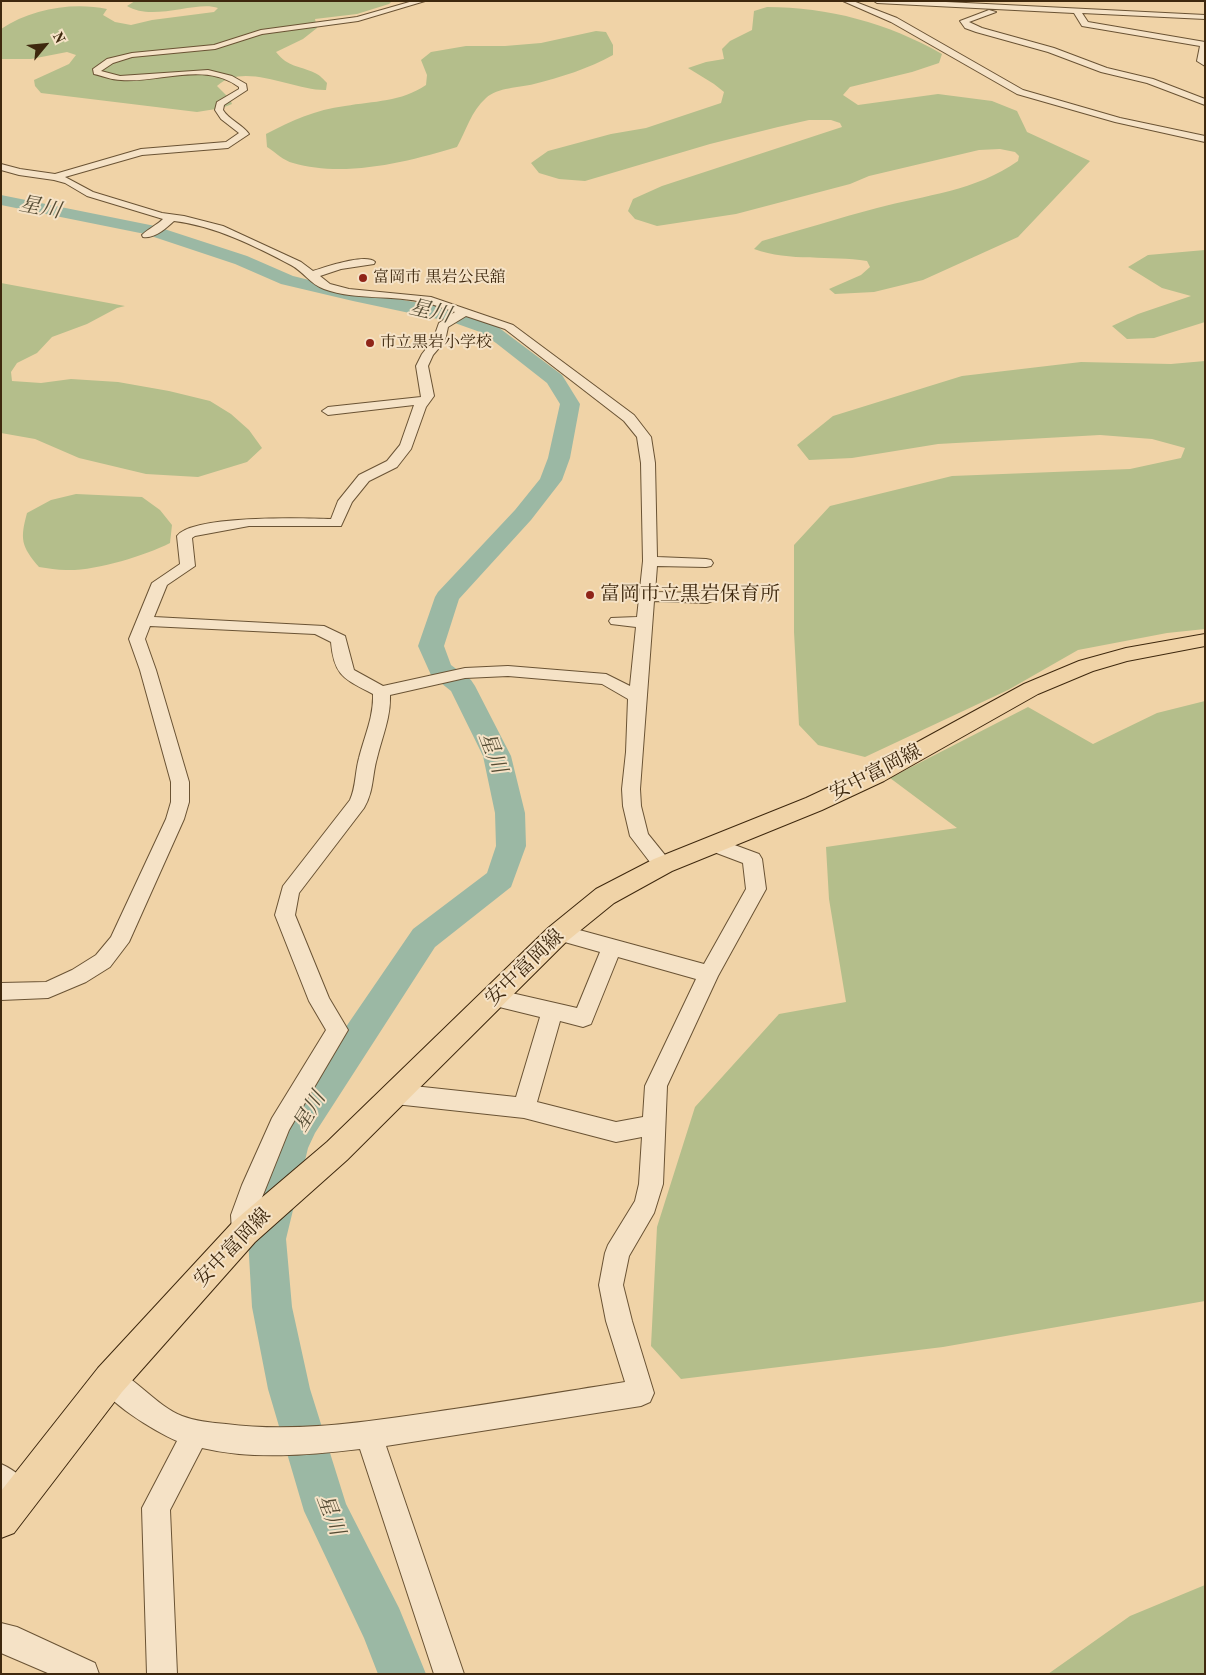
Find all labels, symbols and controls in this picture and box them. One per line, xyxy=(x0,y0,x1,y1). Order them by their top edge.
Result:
north arrow xyxy=(20,20,70,70)
text: N xyxy=(50,30,67,46)
water label: 星川 xyxy=(17,192,63,224)
place label: 富岡市 黒岩公民舘 xyxy=(373,268,505,288)
marker: 富岡市 黒岩公民舘 xyxy=(357,272,369,284)
water label: 星川 xyxy=(407,295,453,329)
place label: 市立黒岩小学校 xyxy=(380,333,492,353)
marker: 市立黒岩小学校 xyxy=(364,337,376,349)
place label: 富岡市立黒岩保育所 xyxy=(600,583,780,607)
marker: 富岡市立黒岩保育所 xyxy=(584,589,596,601)
water label: 星川 xyxy=(473,729,511,777)
street label: 安中富岡線 xyxy=(826,740,926,806)
street label: 安中富岡線 xyxy=(481,925,569,1011)
water label: 星川 xyxy=(288,1088,332,1136)
street label: 安中富岡線 xyxy=(190,1204,276,1292)
water label: 星川 xyxy=(311,1491,349,1539)

